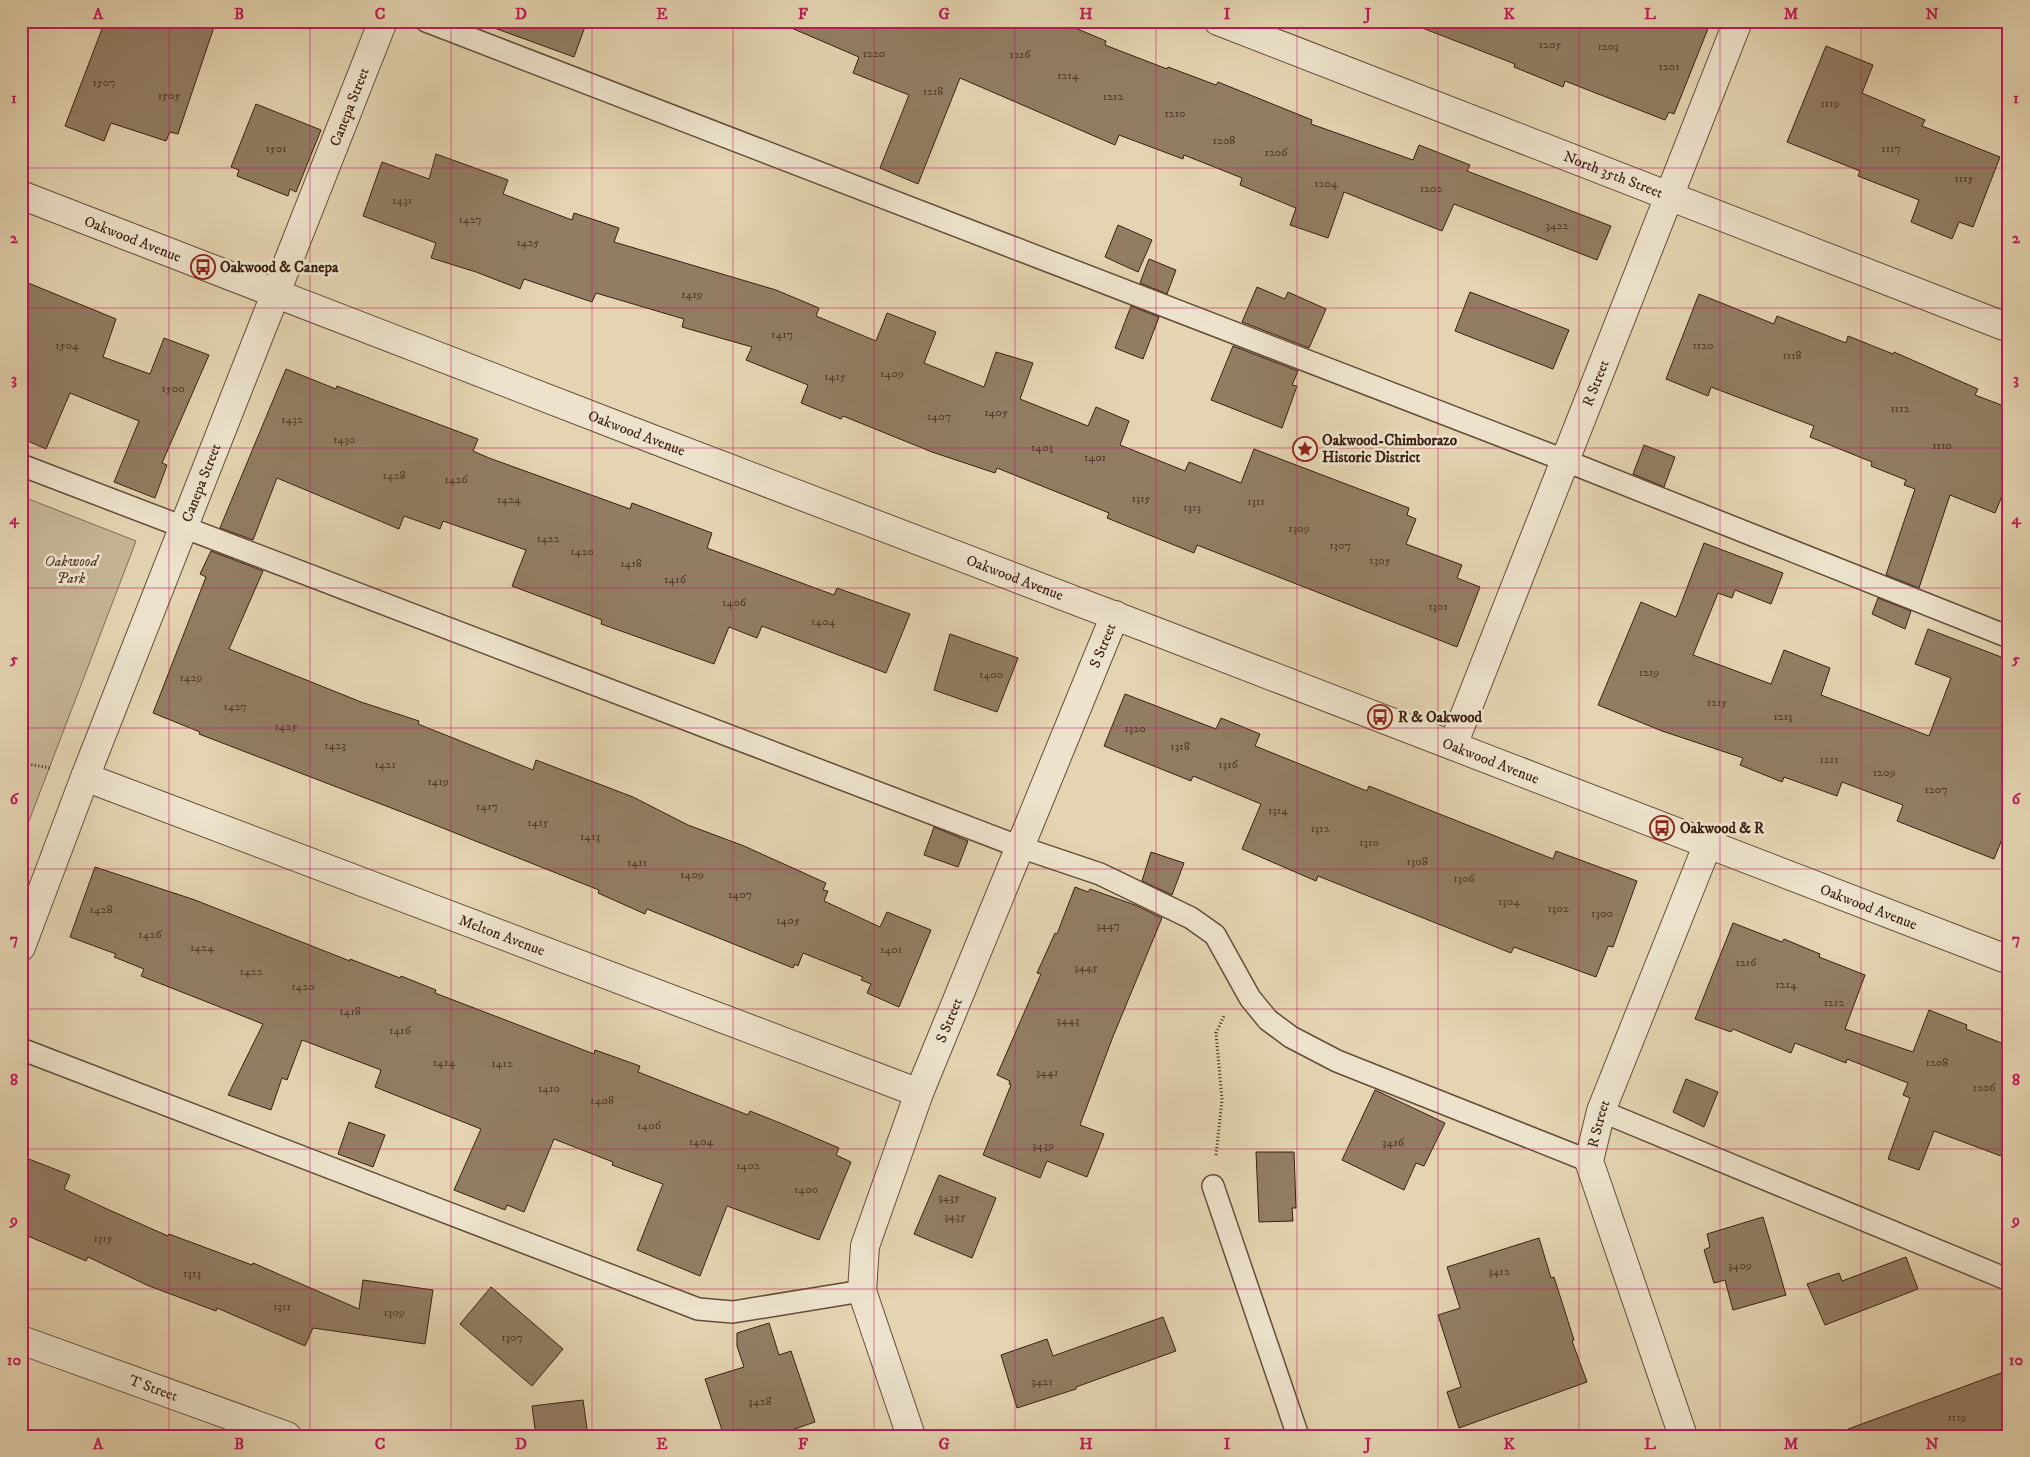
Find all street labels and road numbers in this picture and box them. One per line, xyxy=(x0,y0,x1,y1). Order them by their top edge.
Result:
street label: Canepa Street xyxy=(326,65,374,149)
street label: North 35th Street xyxy=(1561,147,1666,203)
street label: Oakwood Avenue xyxy=(81,212,184,267)
street label: R Street xyxy=(1578,357,1614,409)
street label: Oakwood Avenue xyxy=(585,406,688,461)
street label: Canepa Street xyxy=(177,441,226,525)
street label: Oakwood Avenue xyxy=(963,551,1066,605)
street label: S Street xyxy=(1085,620,1121,671)
street label: Oakwood Avenue xyxy=(1439,734,1542,789)
street label: Oakwood Avenue xyxy=(1817,880,1920,934)
street label: Melton Avenue xyxy=(456,911,548,960)
street label: S Street xyxy=(932,995,967,1046)
street label: R Street xyxy=(1584,1097,1615,1150)
street label: T Street xyxy=(127,1371,180,1406)

